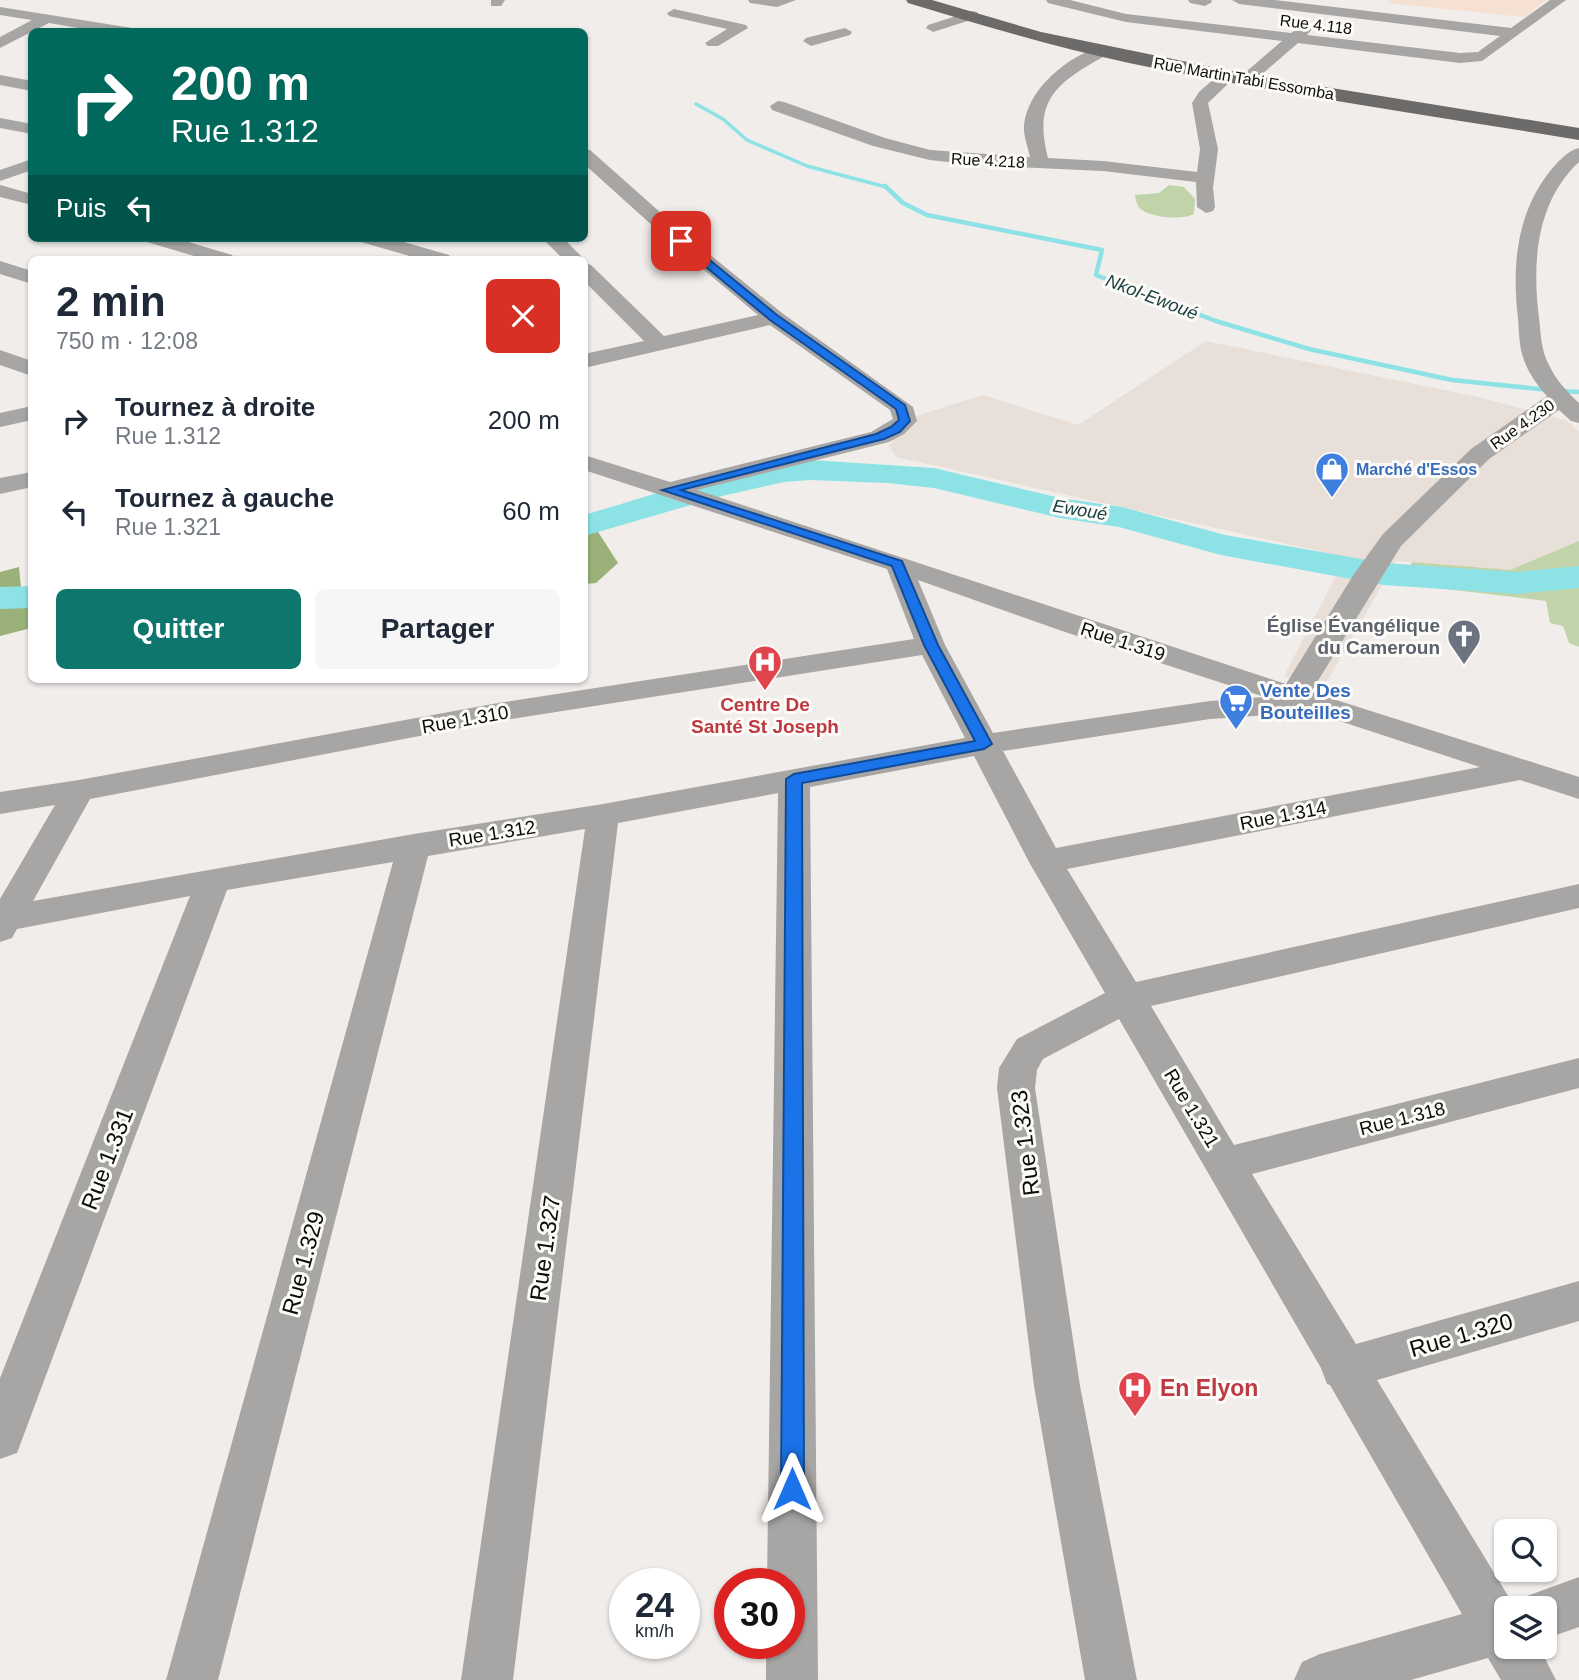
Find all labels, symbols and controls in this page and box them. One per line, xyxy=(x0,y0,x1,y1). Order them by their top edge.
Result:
street label: Rue 4.118 xyxy=(1279,12,1353,37)
street label: Rue Martin Tabi Essomba xyxy=(1152,54,1336,103)
icon: right xyxy=(56,56,147,147)
text: 200 m xyxy=(171,56,310,110)
text: Rue 1.312 xyxy=(171,113,319,149)
street label: Rue 4.218 xyxy=(951,150,1025,171)
icon: left xyxy=(121,189,159,227)
text: Puis xyxy=(56,193,107,223)
pin xyxy=(651,211,711,271)
icon: arrive xyxy=(662,222,700,260)
water label: Nkol-Ewoué xyxy=(1103,270,1201,324)
text: 2 min xyxy=(56,278,166,325)
button: close xyxy=(486,279,560,353)
text: 750 m · 12:08 xyxy=(56,328,198,354)
text: Tournez à droite xyxy=(115,392,315,422)
street label: Rue 4.230 xyxy=(1487,396,1557,453)
icon: right xyxy=(56,402,94,440)
text: 200 m xyxy=(488,405,560,435)
text: Rue 1.312 xyxy=(115,423,221,449)
shop icon: Marché d'Essos xyxy=(1313,450,1351,499)
place label: Marché d'Essos xyxy=(1356,461,1477,478)
text: Tournez à gauche xyxy=(115,483,334,513)
icon: left xyxy=(56,493,94,531)
text: 60 m xyxy=(502,496,560,526)
water label: Ewoué xyxy=(1051,496,1109,524)
text: Rue 1.321 xyxy=(115,514,221,540)
button: Quitter xyxy=(56,589,301,669)
button: Partager xyxy=(315,589,560,669)
place label: Église Évangélique du Cameroun xyxy=(1267,615,1440,658)
church icon: Église Évangélique du Cameroun xyxy=(1445,617,1483,666)
street label: Rue 1.319 xyxy=(1078,618,1168,665)
hospital icon: Centre De Santé St Joseph xyxy=(746,643,784,692)
place label: Vente Des Bouteilles xyxy=(1260,680,1351,723)
supermarket icon: Vente Des Bouteilles xyxy=(1217,682,1255,731)
place label: Centre De Santé St Joseph xyxy=(691,694,839,737)
street label: Rue 1.310 xyxy=(420,702,510,737)
street label: Rue 1.314 xyxy=(1238,797,1329,834)
street label: Rue 1.312 xyxy=(447,816,537,851)
street label: Rue 1.321 xyxy=(1160,1065,1223,1151)
street label: Rue 1.323 xyxy=(1006,1089,1044,1197)
street label: Rue 1.318 xyxy=(1357,1098,1447,1139)
street label: Rue 1.331 xyxy=(76,1105,138,1213)
street label: Rue 1.327 xyxy=(525,1194,565,1302)
street label: Rue 1.329 xyxy=(277,1208,329,1318)
street label: Rue 1.320 xyxy=(1406,1308,1516,1362)
hospital icon: En Elyon xyxy=(1116,1369,1154,1418)
place label: En Elyon xyxy=(1160,1375,1258,1401)
position arrow xyxy=(755,1452,829,1526)
map controls xyxy=(1494,1519,1557,1659)
button: search xyxy=(1494,1519,1557,1582)
speed limit sign: 30 xyxy=(714,1568,805,1659)
text: 24 xyxy=(635,1585,674,1624)
button: layers xyxy=(1494,1596,1557,1659)
text: km/h xyxy=(635,1621,674,1641)

